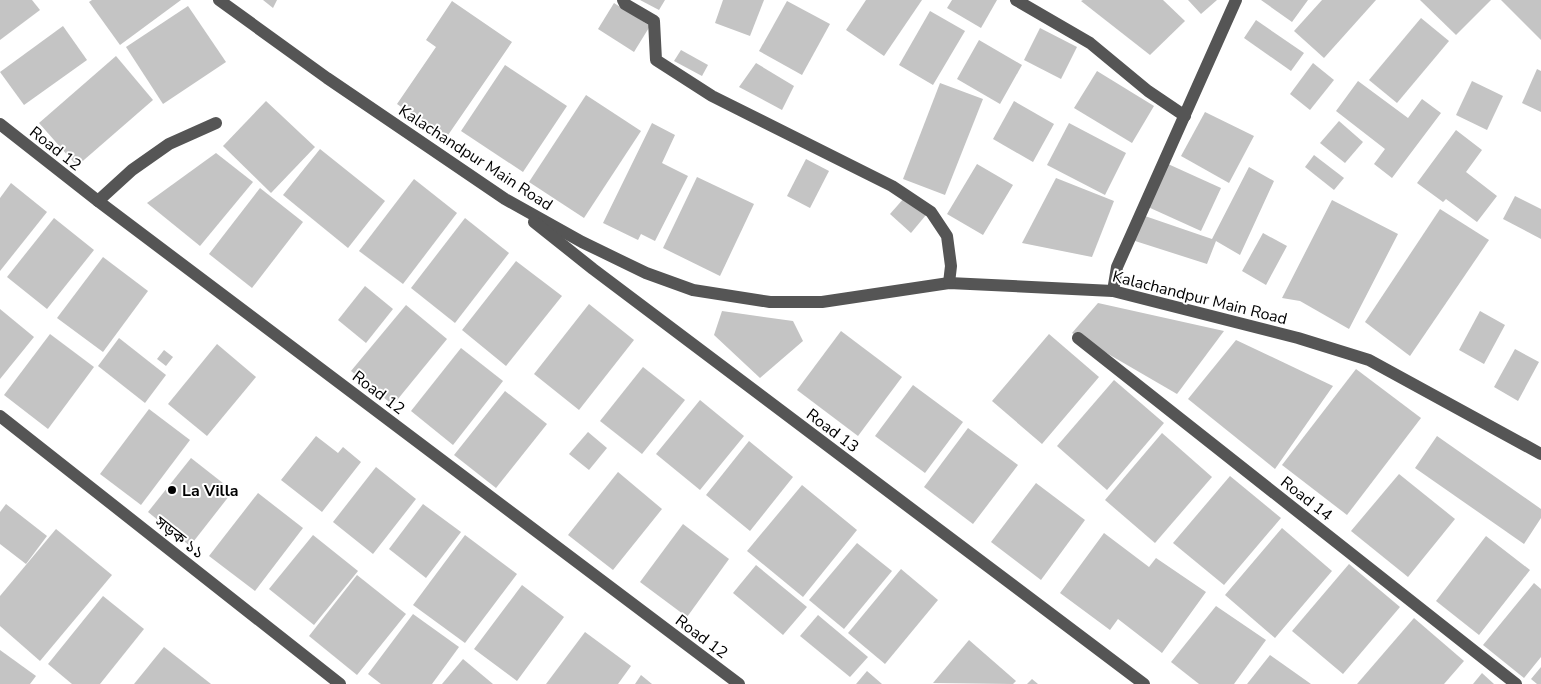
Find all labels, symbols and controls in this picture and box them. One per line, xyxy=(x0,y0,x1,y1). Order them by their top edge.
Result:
street label: Kalachandpur Main Road xyxy=(394,100,557,216)
street label: Road 12 xyxy=(25,121,86,176)
street label: Kalachandpur Main Road xyxy=(1110,266,1290,330)
street label: Road 12 xyxy=(348,366,409,420)
street label: Road 13 xyxy=(802,404,863,458)
street label: Road 14 xyxy=(1276,471,1337,526)
place label: La Villa xyxy=(182,480,239,502)
marker: La Villa xyxy=(166,484,178,496)
street label: সড়ক ১১ xyxy=(149,511,209,564)
street label: Road 12 xyxy=(671,610,732,664)

